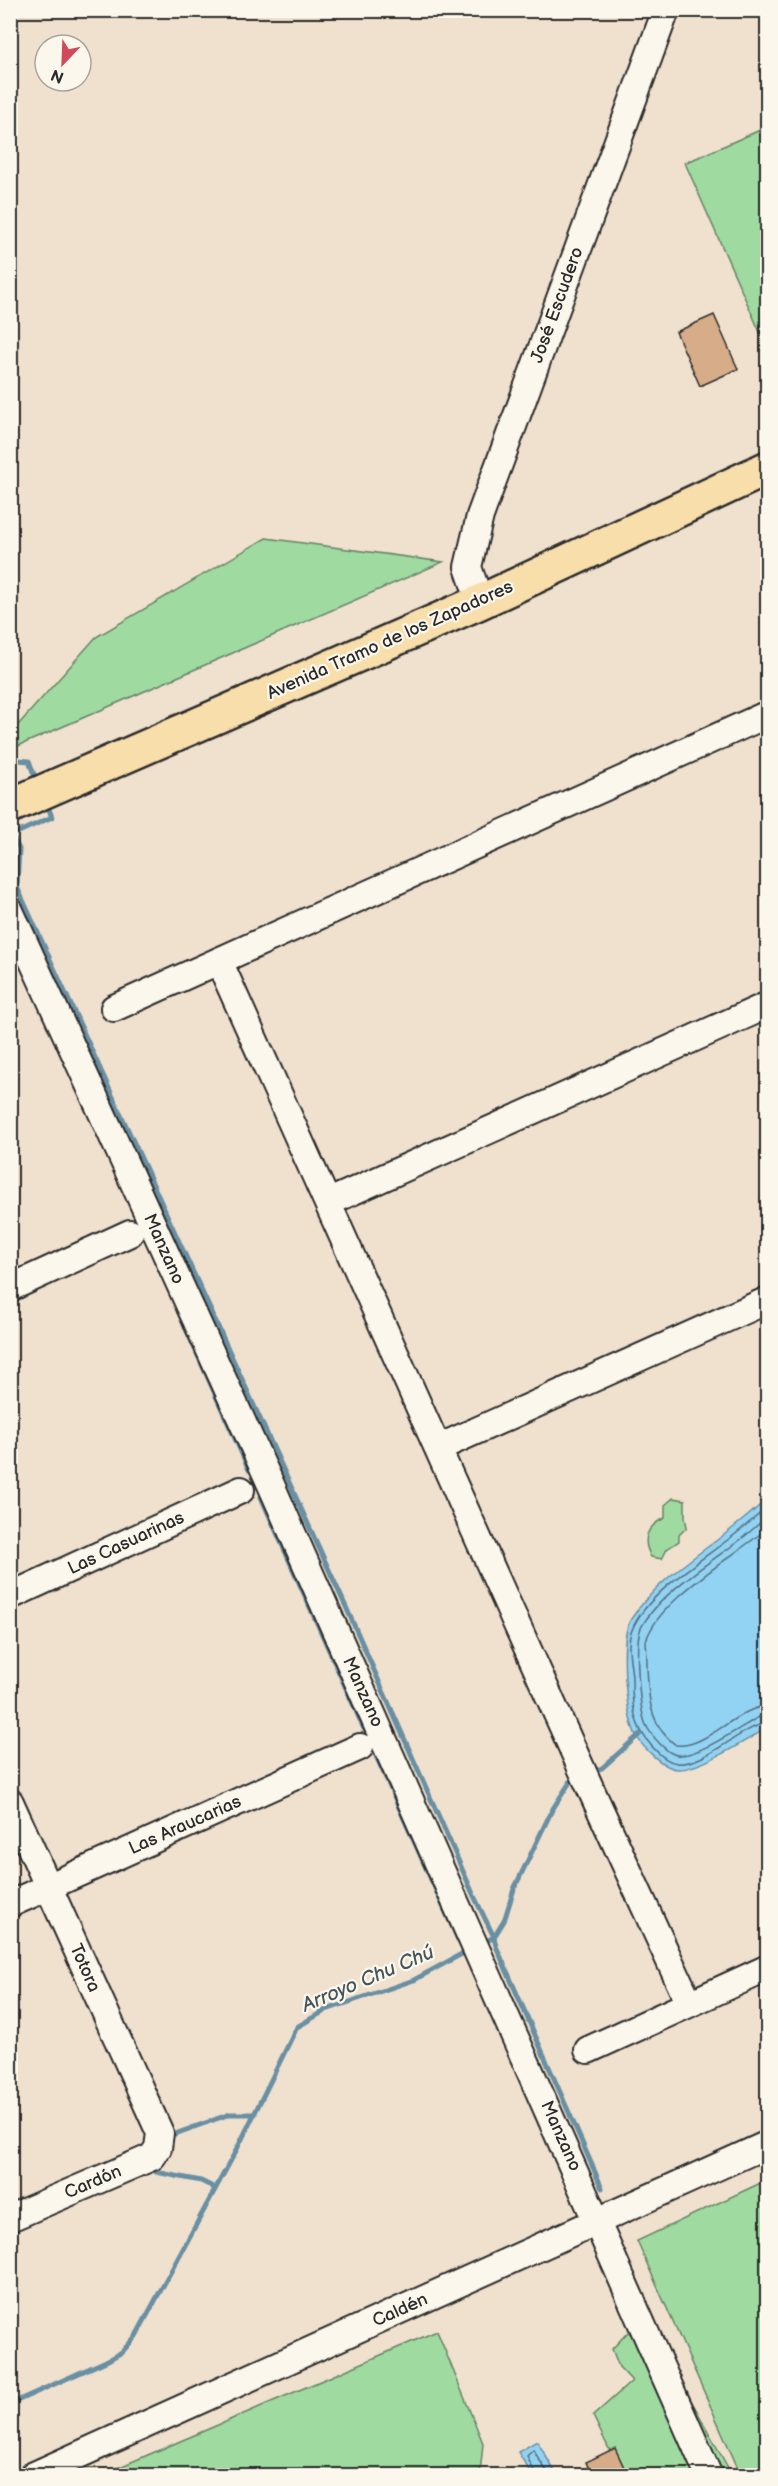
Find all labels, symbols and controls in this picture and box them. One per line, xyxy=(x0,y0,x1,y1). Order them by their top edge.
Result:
north arrow xyxy=(33,33,93,93)
text: N xyxy=(48,64,67,87)
street label: José Escudero xyxy=(526,244,588,366)
street label: Avenida Tramo de los Zapadores xyxy=(264,576,516,704)
street label: Manzano xyxy=(139,1211,189,1287)
street label: Las Casuarinas xyxy=(65,1507,188,1579)
street label: Manzano xyxy=(338,1654,388,1730)
street label: Las Araucarias xyxy=(126,1791,244,1859)
water label: Arroyo Chu Chú xyxy=(297,1940,438,2018)
street label: Totora xyxy=(65,1941,105,1995)
street label: Manzano xyxy=(536,2098,586,2174)
street label: Cardón xyxy=(61,2161,125,2203)
street label: Caldén xyxy=(369,2289,431,2331)

